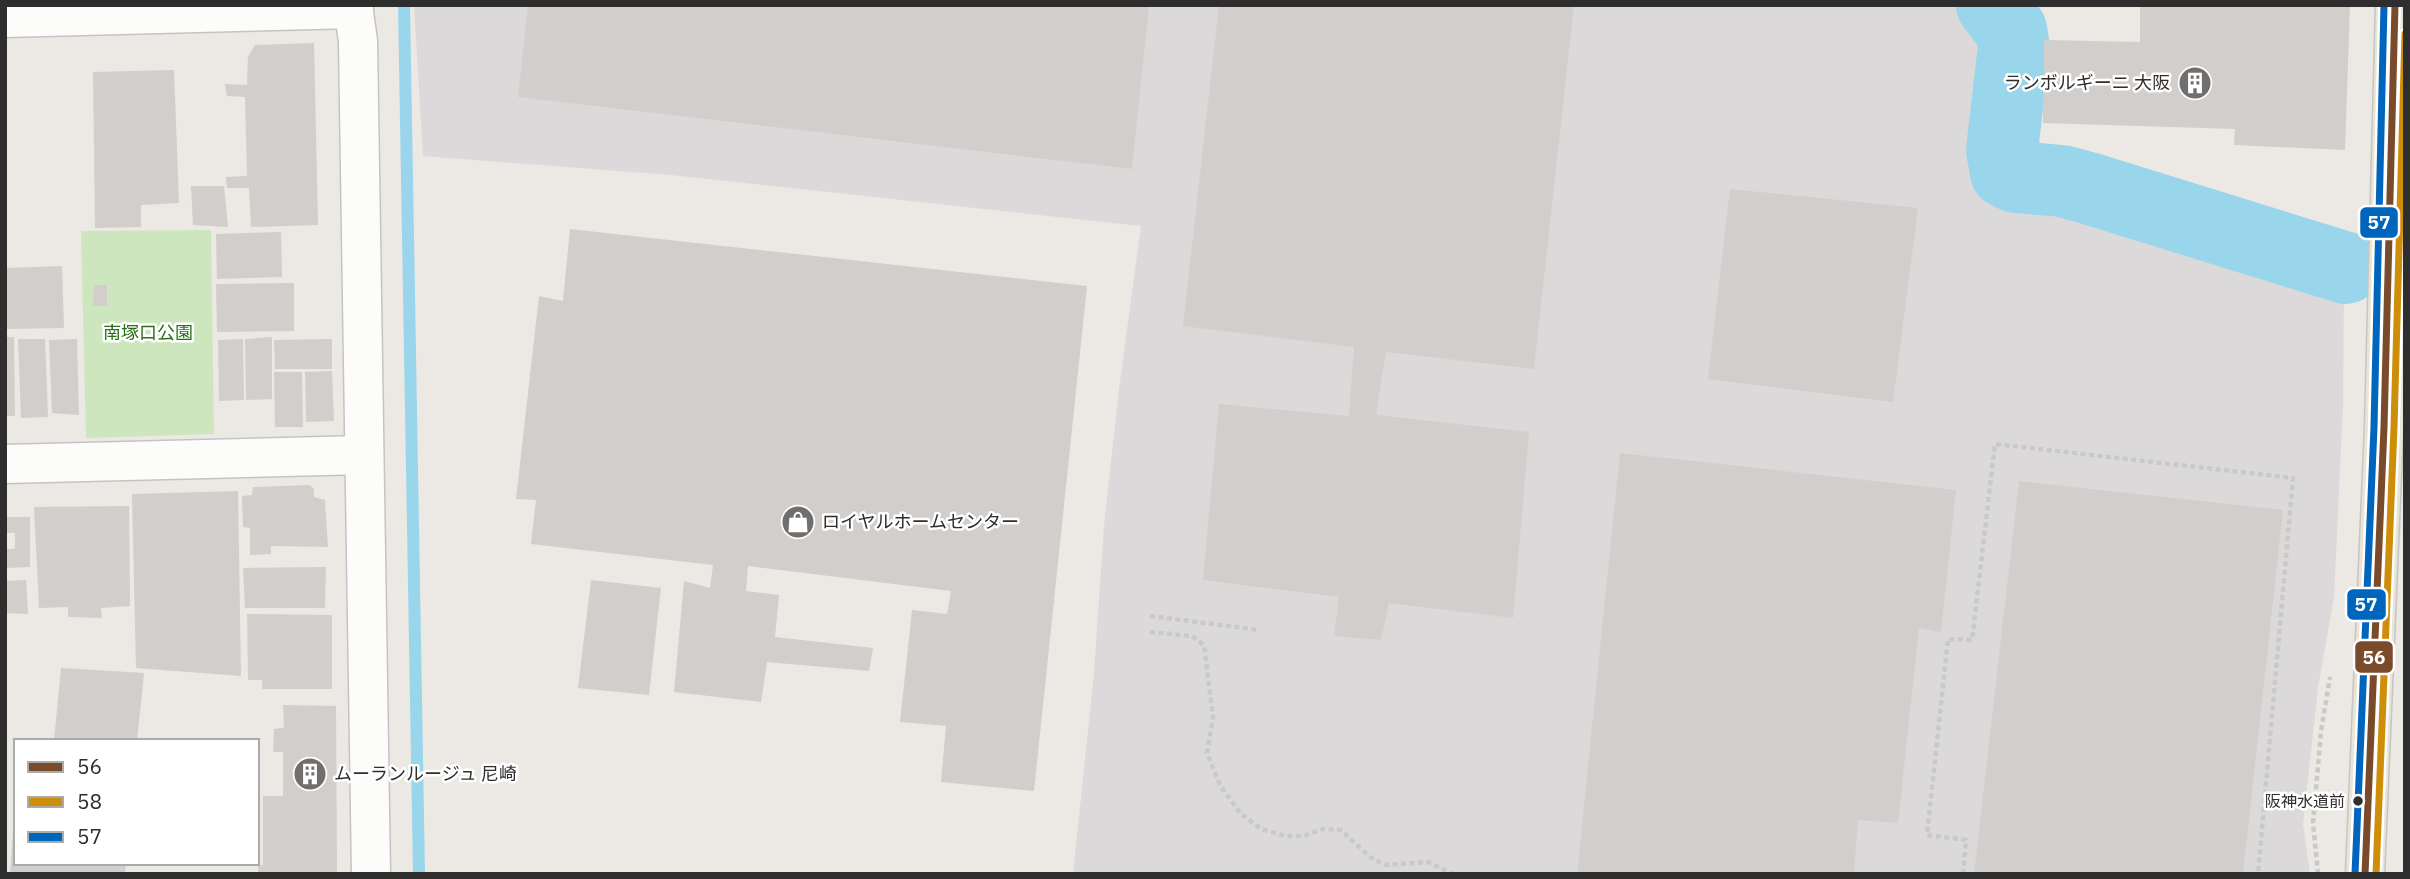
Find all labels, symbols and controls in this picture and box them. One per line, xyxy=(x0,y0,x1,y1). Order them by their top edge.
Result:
building icon: ランボルギーニ 大阪 xyxy=(2176,64,2214,102)
place label: ランボルギーニ 大阪 xyxy=(2004,71,2170,94)
line badge: 57 xyxy=(2359,206,2399,239)
text: 57 xyxy=(2368,210,2390,234)
park label: 南塚口公園 xyxy=(103,321,193,344)
shop icon: ロイヤルホームセンター xyxy=(779,503,817,541)
place label: ロイヤルホームセンター xyxy=(822,510,1019,533)
line badge: 57 xyxy=(2346,588,2387,621)
text: 57 xyxy=(2355,592,2377,616)
line badge: 56 xyxy=(2354,640,2394,674)
text: 56 xyxy=(2363,645,2385,669)
legend xyxy=(14,739,259,865)
text: 56 xyxy=(77,752,102,780)
building icon: ムーランルージュ 尼崎 xyxy=(291,755,329,793)
place label: ムーランルージュ 尼崎 xyxy=(334,762,517,785)
text: 58 xyxy=(77,787,102,815)
place label: 阪神水道前 xyxy=(2265,791,2345,811)
marker: 阪神水道前 xyxy=(2351,794,2365,808)
text: 57 xyxy=(77,822,102,850)

